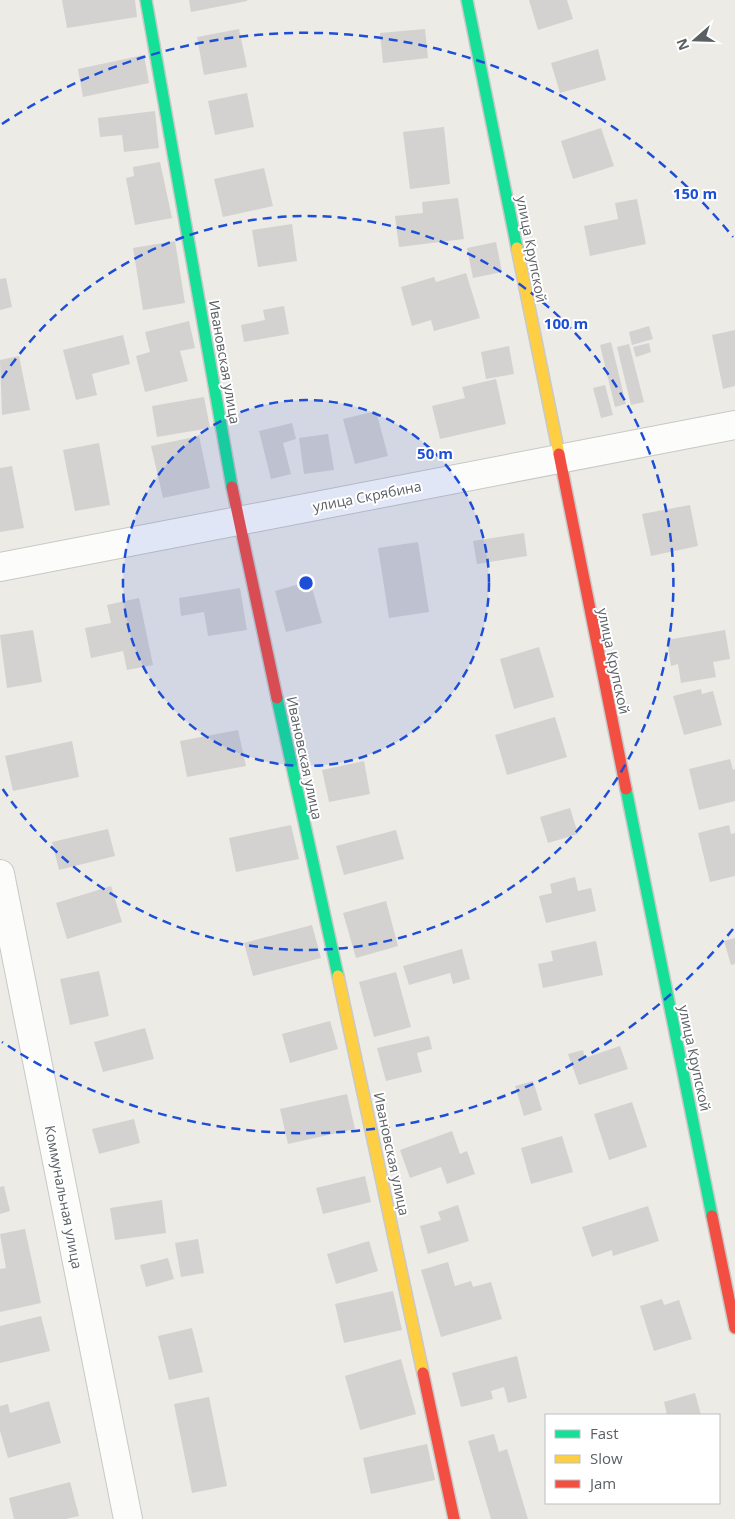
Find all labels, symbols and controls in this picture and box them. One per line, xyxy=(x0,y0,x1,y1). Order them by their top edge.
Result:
north arrow xyxy=(670,15,720,65)
text: N xyxy=(671,36,693,53)
text: 150 m xyxy=(673,183,717,203)
street label: улица Крупской xyxy=(512,194,552,304)
street label: Ивановская улица xyxy=(205,299,245,425)
text: 100 m xyxy=(544,313,588,333)
text: 50 m xyxy=(417,443,453,463)
street label: улица Скрябина xyxy=(311,476,423,516)
centre of rings xyxy=(297,574,315,592)
street label: улица Крупской xyxy=(593,606,635,716)
street label: Ивановская улица xyxy=(283,695,327,821)
street label: улица Крупской xyxy=(674,1003,716,1113)
street label: Ивановская улица xyxy=(370,1091,414,1217)
street label: Коммунальная улица xyxy=(41,1124,87,1270)
legend xyxy=(545,1414,720,1504)
text: Fast xyxy=(590,1423,619,1443)
text: Slow xyxy=(590,1448,623,1468)
text: Jam xyxy=(588,1473,616,1493)

